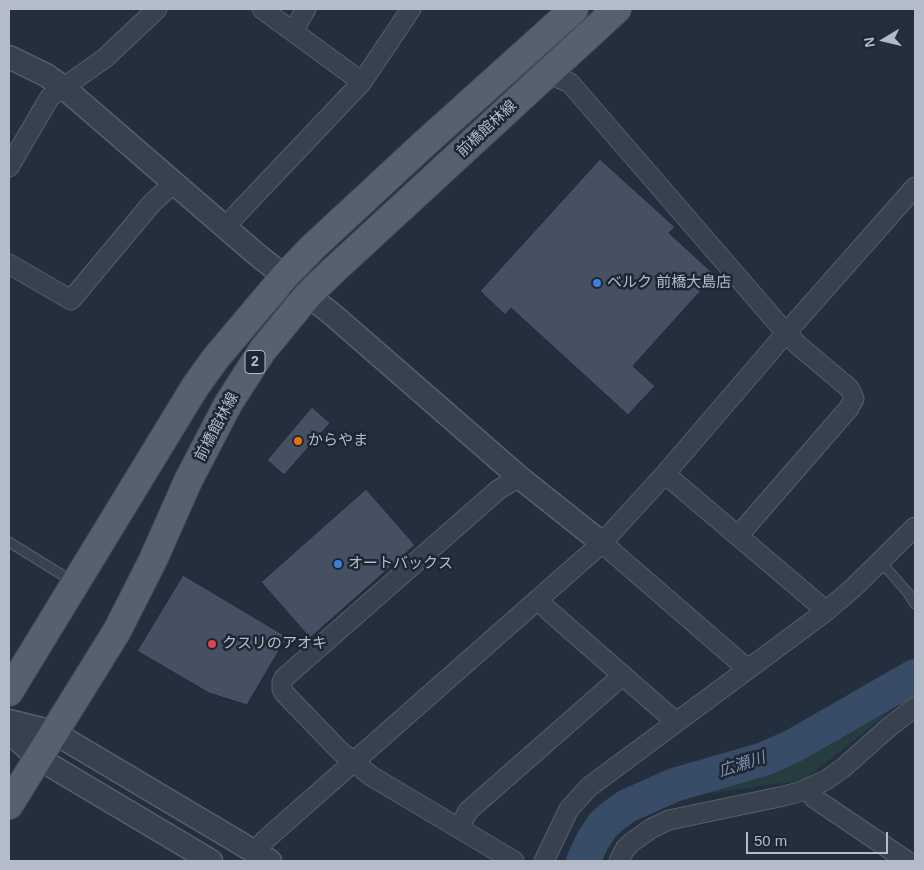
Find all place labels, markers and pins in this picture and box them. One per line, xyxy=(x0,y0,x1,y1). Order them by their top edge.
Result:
place label: ベルク 前橋大島店 xyxy=(607,274,731,292)
marker: ベルク 前橋大島店 xyxy=(591,277,603,289)
place label: からやま xyxy=(308,432,368,450)
marker: からやま xyxy=(292,435,304,447)
place label: オートバックス xyxy=(348,555,453,573)
marker: オートバックス xyxy=(332,558,344,570)
place label: クスリのアオキ xyxy=(222,635,327,653)
marker: クスリのアオキ xyxy=(206,638,218,650)

